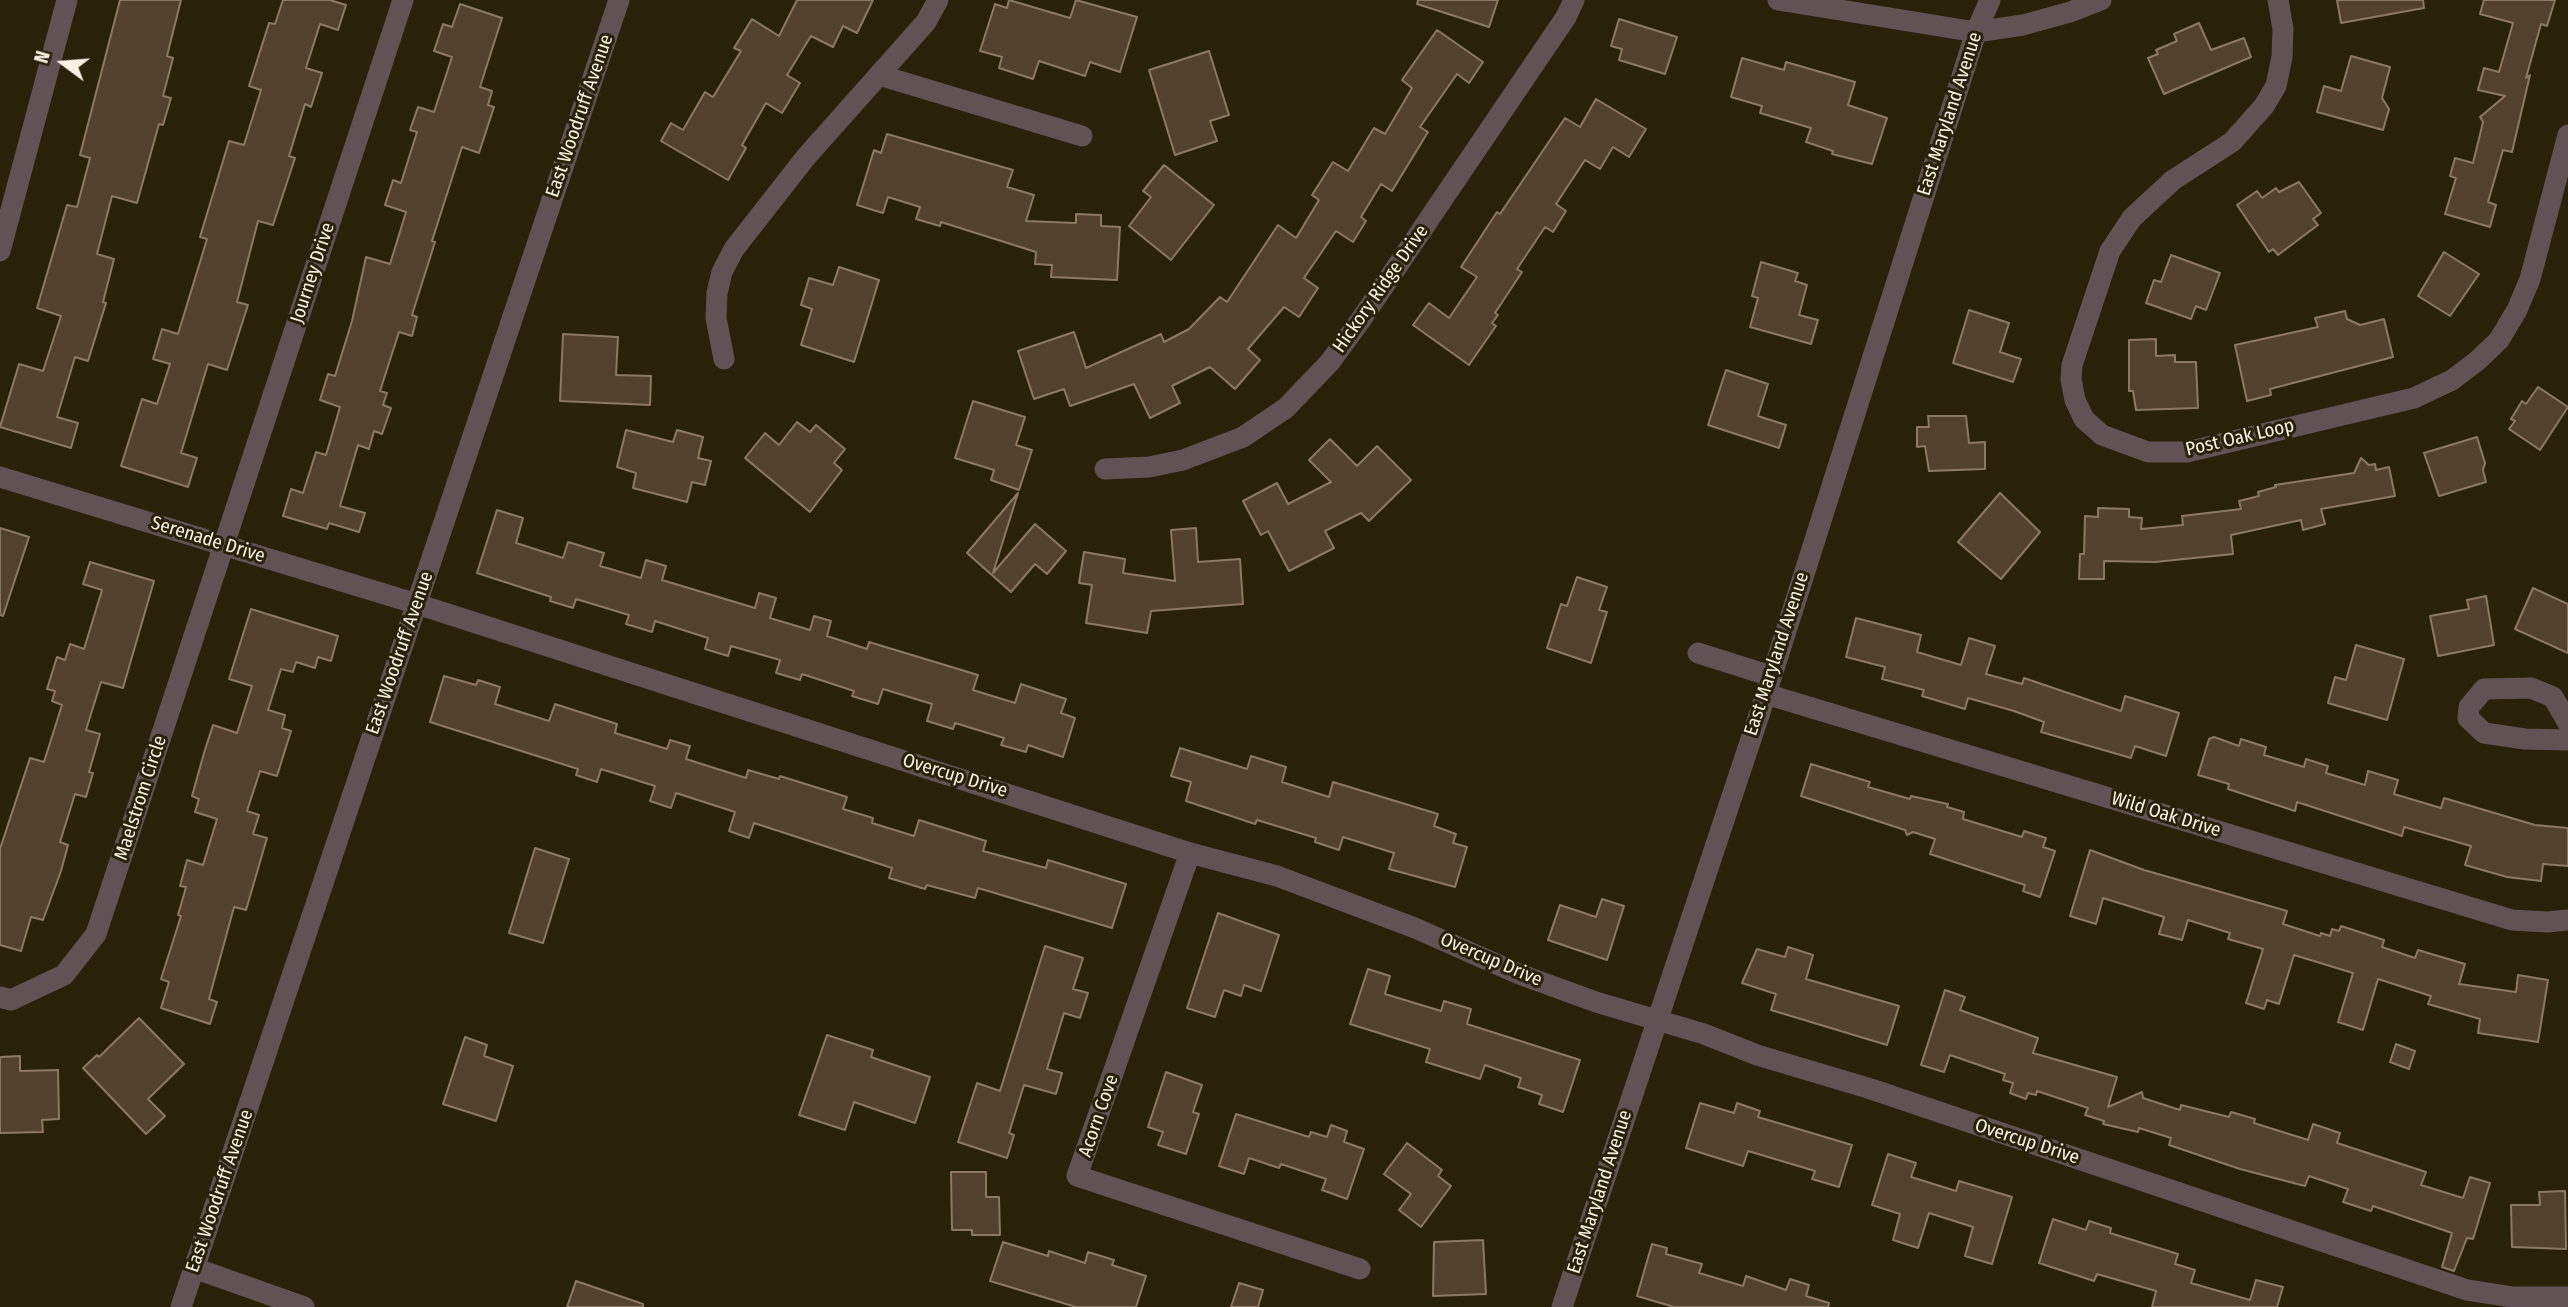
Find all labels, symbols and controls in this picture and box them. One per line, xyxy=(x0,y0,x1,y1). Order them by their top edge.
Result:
north arrow xyxy=(28,28,98,98)
street label: East Maryland Avenue xyxy=(1913,29,1987,199)
street label: East Woodruff Avenue xyxy=(541,32,619,200)
text: N xyxy=(30,48,55,66)
street label: Journey Drive xyxy=(286,220,340,326)
street label: Hickory Ridge Drive xyxy=(1328,221,1434,357)
street label: Post Oak Loop xyxy=(2184,414,2296,462)
street label: Serenade Drive xyxy=(148,512,268,568)
street label: East Woodruff Avenue xyxy=(361,569,439,737)
street label: East Maryland Avenue xyxy=(1740,569,1814,739)
street label: Maelstrom Circle xyxy=(110,733,172,863)
street label: Overcup Drive xyxy=(900,749,1010,803)
street label: Wild Oak Drive xyxy=(2109,788,2223,842)
street label: Overcup Drive xyxy=(1437,928,1545,992)
street label: Acorn Cove xyxy=(1074,1072,1124,1160)
street label: East Woodruff Avenue xyxy=(181,1107,259,1275)
street label: East Maryland Avenue xyxy=(1563,1107,1637,1277)
street label: Overcup Drive xyxy=(1972,1114,2082,1170)

